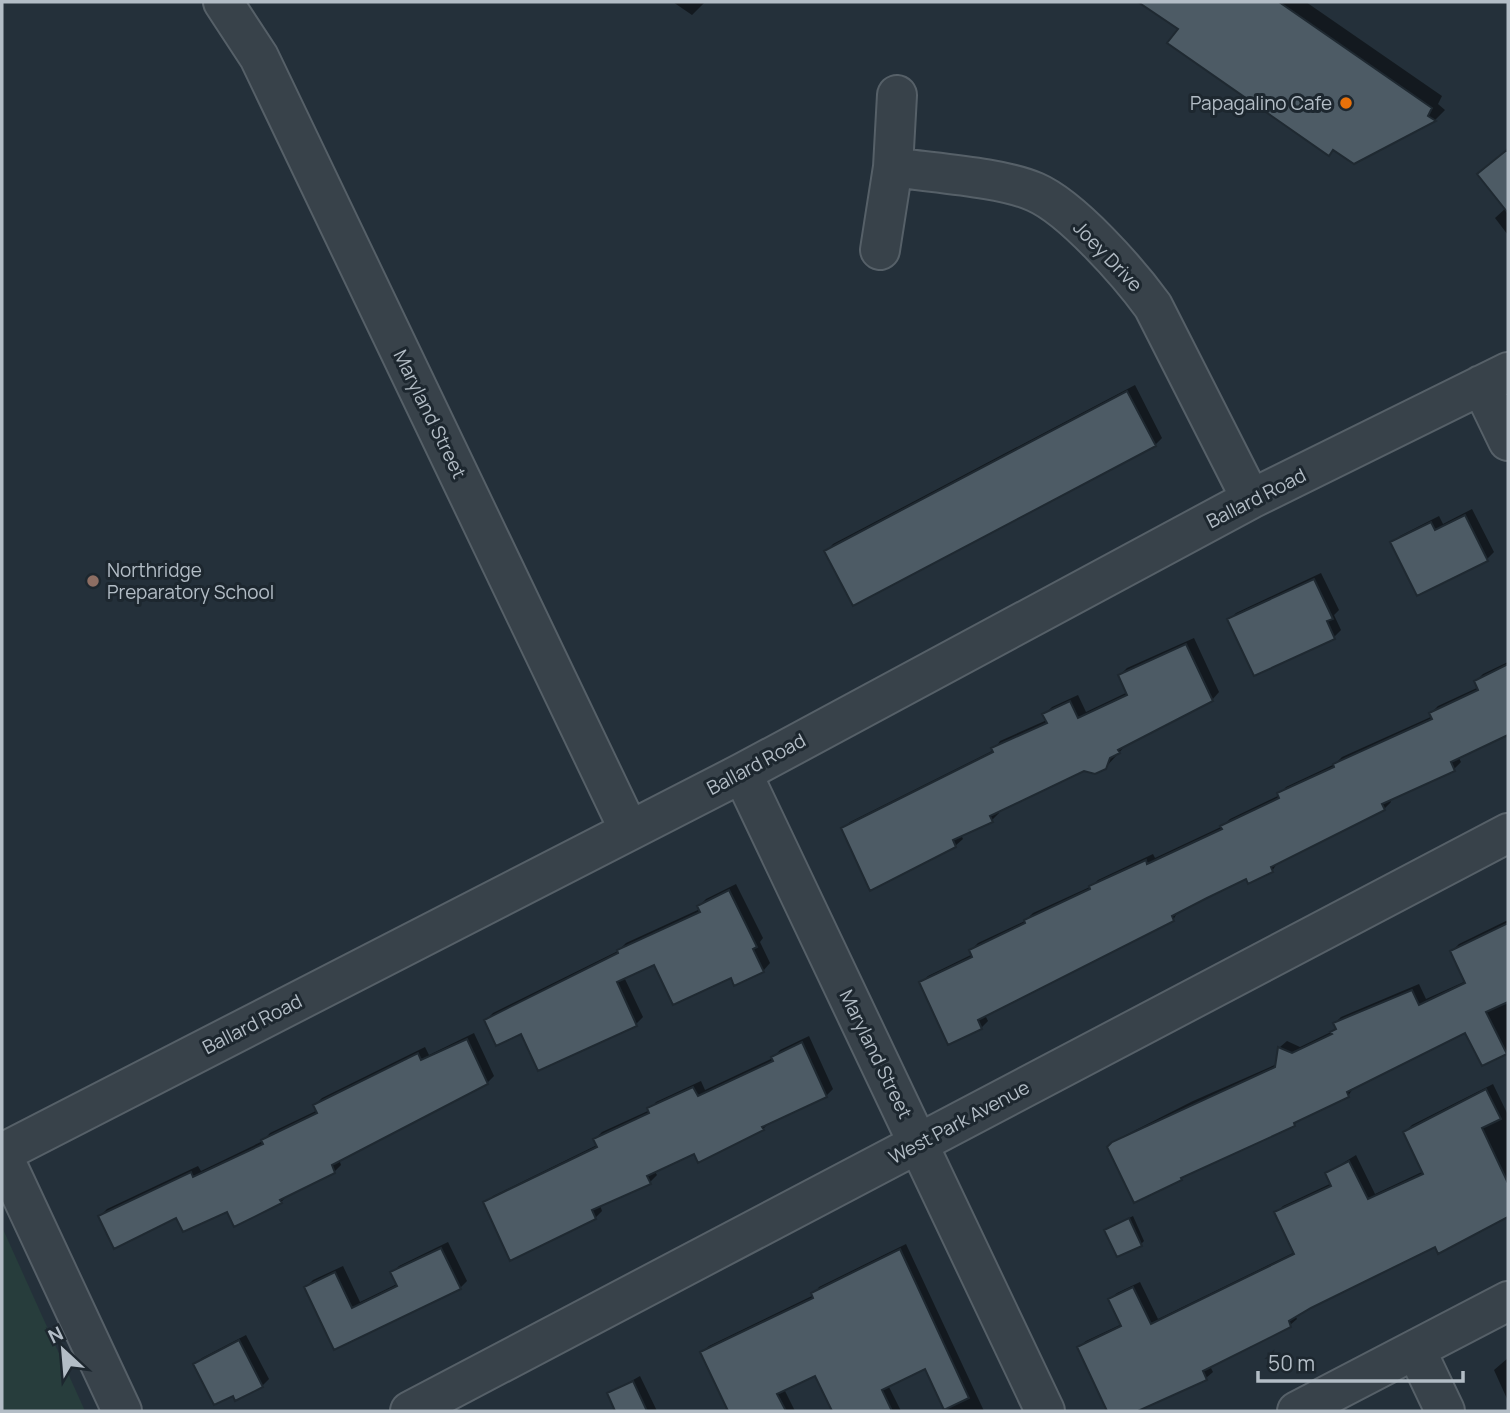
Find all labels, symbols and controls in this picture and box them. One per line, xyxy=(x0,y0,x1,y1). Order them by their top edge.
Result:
place label: Papagalino Cafe xyxy=(1190,90,1332,116)
marker: Papagalino Cafe xyxy=(1338,95,1354,111)
street label: Joey Drive xyxy=(1068,215,1148,297)
street label: Maryland Street xyxy=(388,345,472,483)
street label: Ballard Road xyxy=(1202,462,1310,534)
place label: Northridge Preparatory School xyxy=(107,557,274,605)
marker: Northridge Preparatory School xyxy=(85,573,101,589)
street label: Ballard Road xyxy=(702,727,810,801)
street label: Maryland Street xyxy=(834,985,918,1123)
street label: Ballard Road xyxy=(198,988,306,1060)
street label: West Park Avenue xyxy=(884,1074,1034,1170)
north arrow xyxy=(28,1315,98,1385)
text: N xyxy=(44,1320,67,1349)
scale bar xyxy=(1258,1340,1463,1384)
text: 50 m xyxy=(1268,1349,1315,1377)

